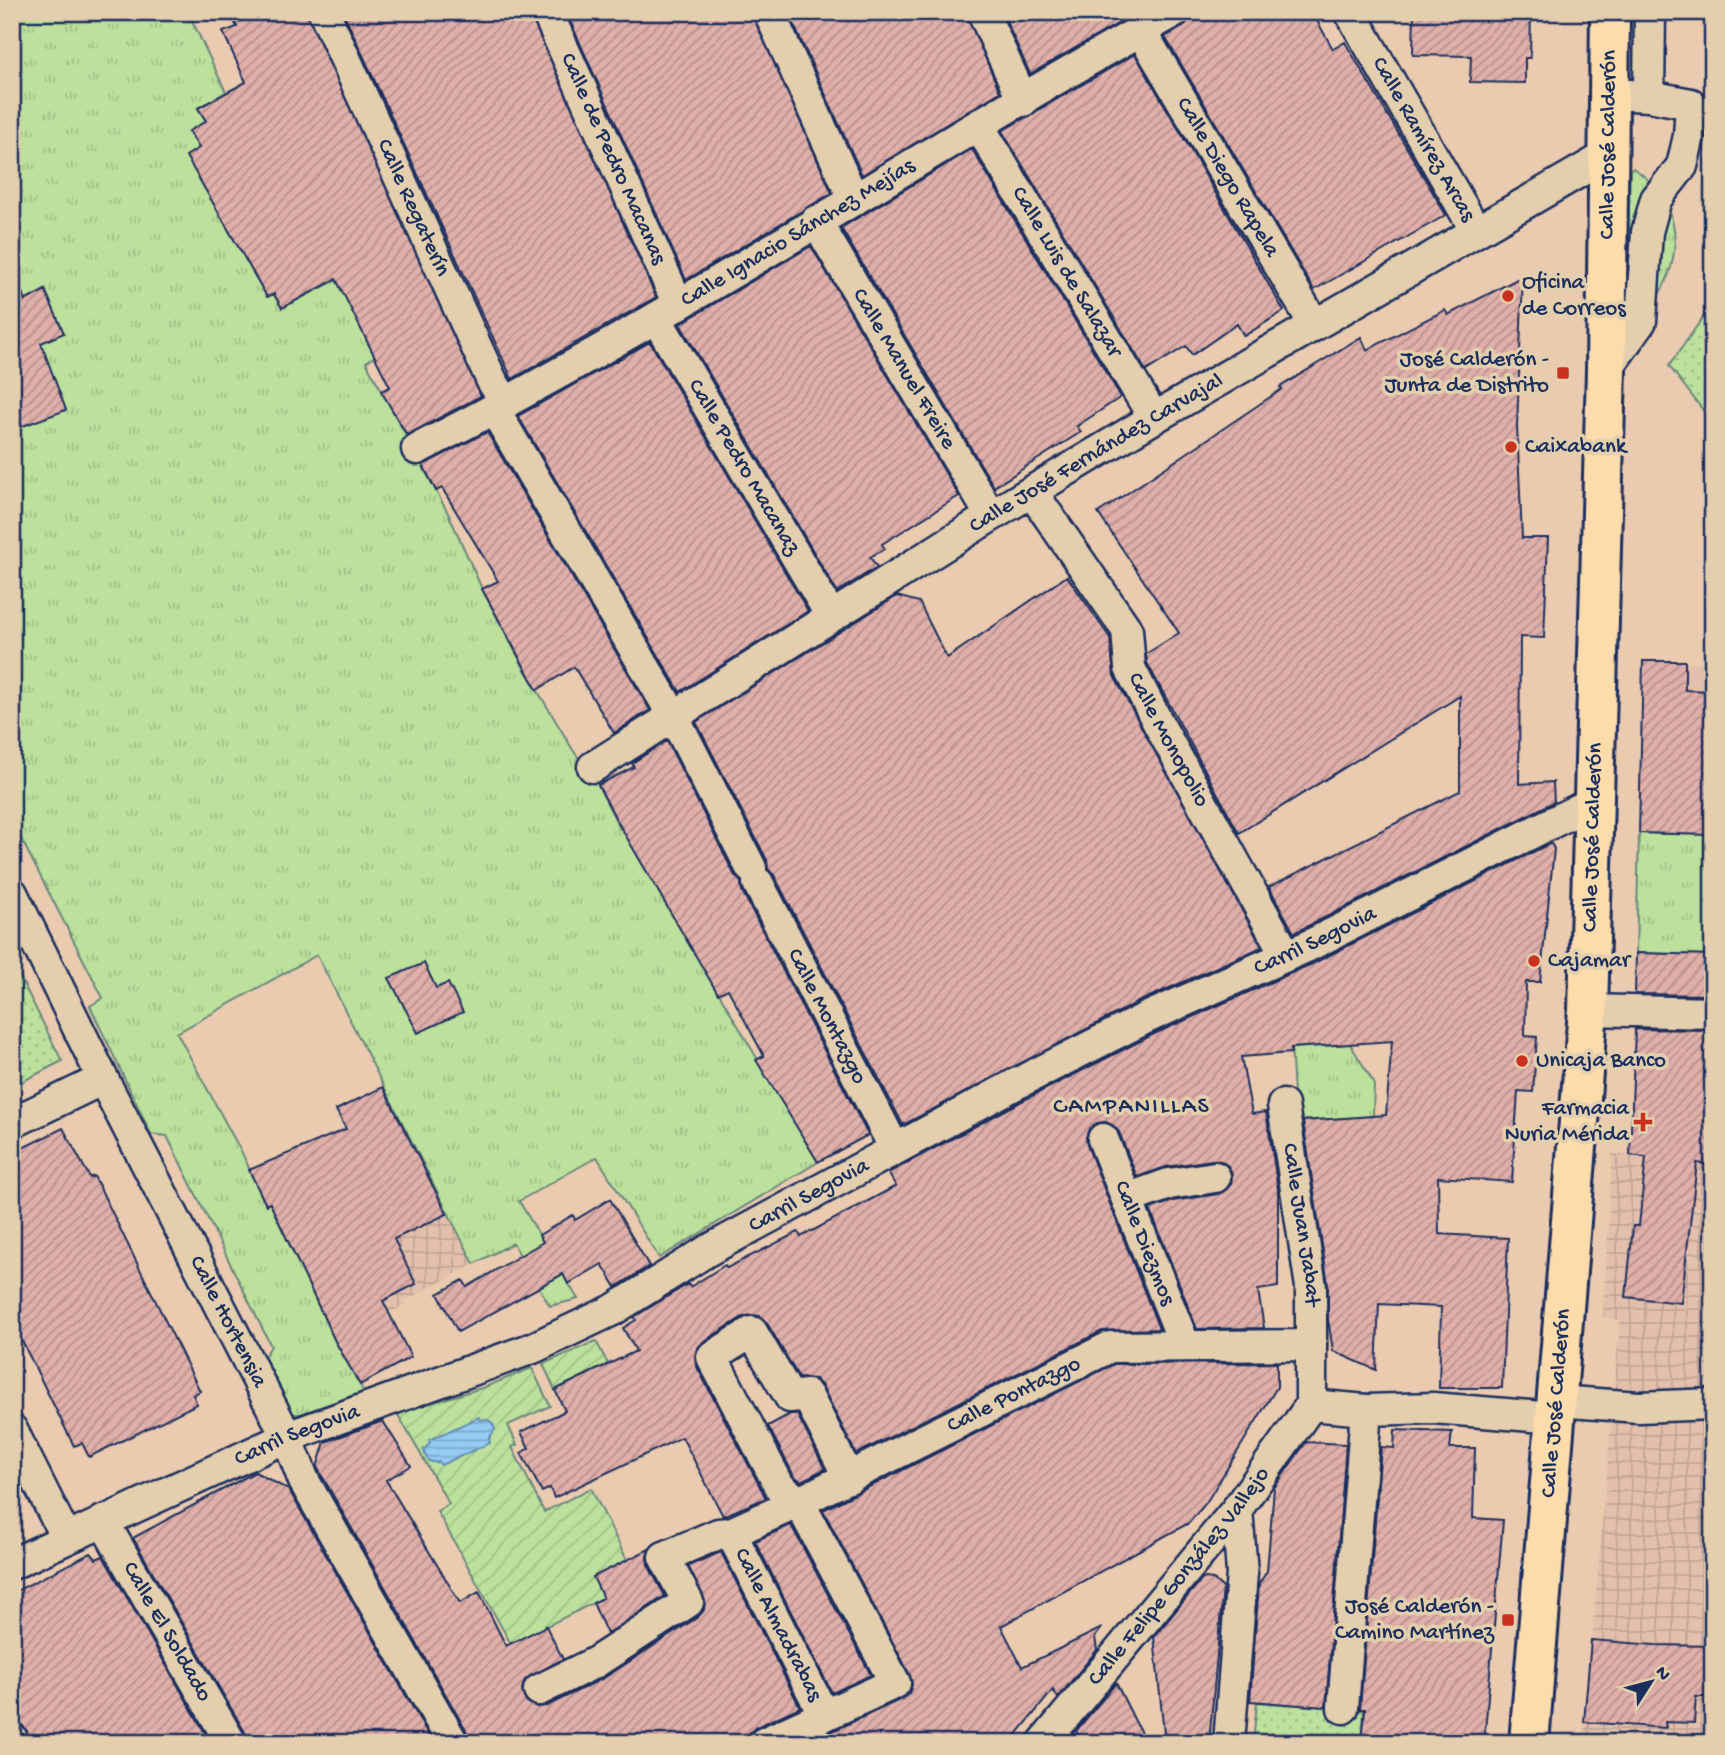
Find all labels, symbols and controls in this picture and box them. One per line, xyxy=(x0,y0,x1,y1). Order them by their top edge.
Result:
street label: Calle de Pedro Macanas xyxy=(554,49,672,269)
street label: Calle José Calderón xyxy=(1594,50,1623,239)
street label: Calle Ramírez Arcas xyxy=(1365,52,1481,227)
street label: Calle Diego Rapela xyxy=(1170,93,1286,263)
street label: Calle Regaterín xyxy=(370,135,456,281)
street label: Calle Ignacio Sánchez Mejías xyxy=(676,152,920,314)
street label: Calle Luis de Salazar xyxy=(1005,182,1129,364)
place label: Oficina de Correos xyxy=(1522,270,1626,323)
street label: Calle Manuel Freire xyxy=(846,284,962,455)
marker: Oficina de Correos xyxy=(1500,288,1516,304)
place label: José Calderón - Junta de Distrito xyxy=(1384,347,1549,400)
marker: José Calderón - Junta de Distrito xyxy=(1555,365,1571,381)
street label: Calle José Fernández Carvajal xyxy=(964,367,1228,540)
street label: Calle Pedro Macanaz xyxy=(681,374,806,561)
place label: Caixabank xyxy=(1525,434,1629,461)
marker: Caixabank xyxy=(1503,439,1519,455)
street label: Calle Monopolio xyxy=(1121,668,1215,812)
street label: Calle José Calderón xyxy=(1577,742,1609,932)
street label: Carril Segovia xyxy=(1250,900,1382,982)
street label: Calle Montazgo xyxy=(781,944,873,1089)
place label: Cajamar xyxy=(1548,948,1632,975)
marker: Cajamar xyxy=(1526,953,1542,969)
place label: Unicaja Banco xyxy=(1536,1048,1666,1075)
marker: Unicaja Banco xyxy=(1514,1053,1530,1069)
district label: CAMPANILLAS xyxy=(1053,1093,1211,1122)
place label: Farmacia Nuria Mérida xyxy=(1505,1096,1630,1149)
marker: Farmacia Nuria Mérida xyxy=(1635,1114,1651,1130)
street label: Calle Juan Jabat xyxy=(1276,1141,1325,1308)
street label: Carril Segovia xyxy=(744,1152,875,1239)
street label: Calle Diezmos xyxy=(1107,1177,1181,1310)
street label: Calle Hortensia xyxy=(183,1251,273,1393)
street label: Calle José Calderón xyxy=(1535,1308,1577,1499)
street label: Calle Pontazgo xyxy=(943,1350,1085,1439)
street label: Carril Segovia xyxy=(230,1398,365,1473)
street label: Calle Felipe González Vallejo xyxy=(1082,1462,1276,1692)
street label: Calle Almadrabas xyxy=(728,1544,828,1706)
street label: Calle El Soldado xyxy=(116,1557,218,1707)
place label: José Calderón - Camino Martínez xyxy=(1335,1594,1495,1647)
marker: José Calderón - Camino Martínez xyxy=(1500,1612,1516,1628)
north arrow xyxy=(1616,1646,1686,1716)
text: N xyxy=(1649,1662,1675,1686)

